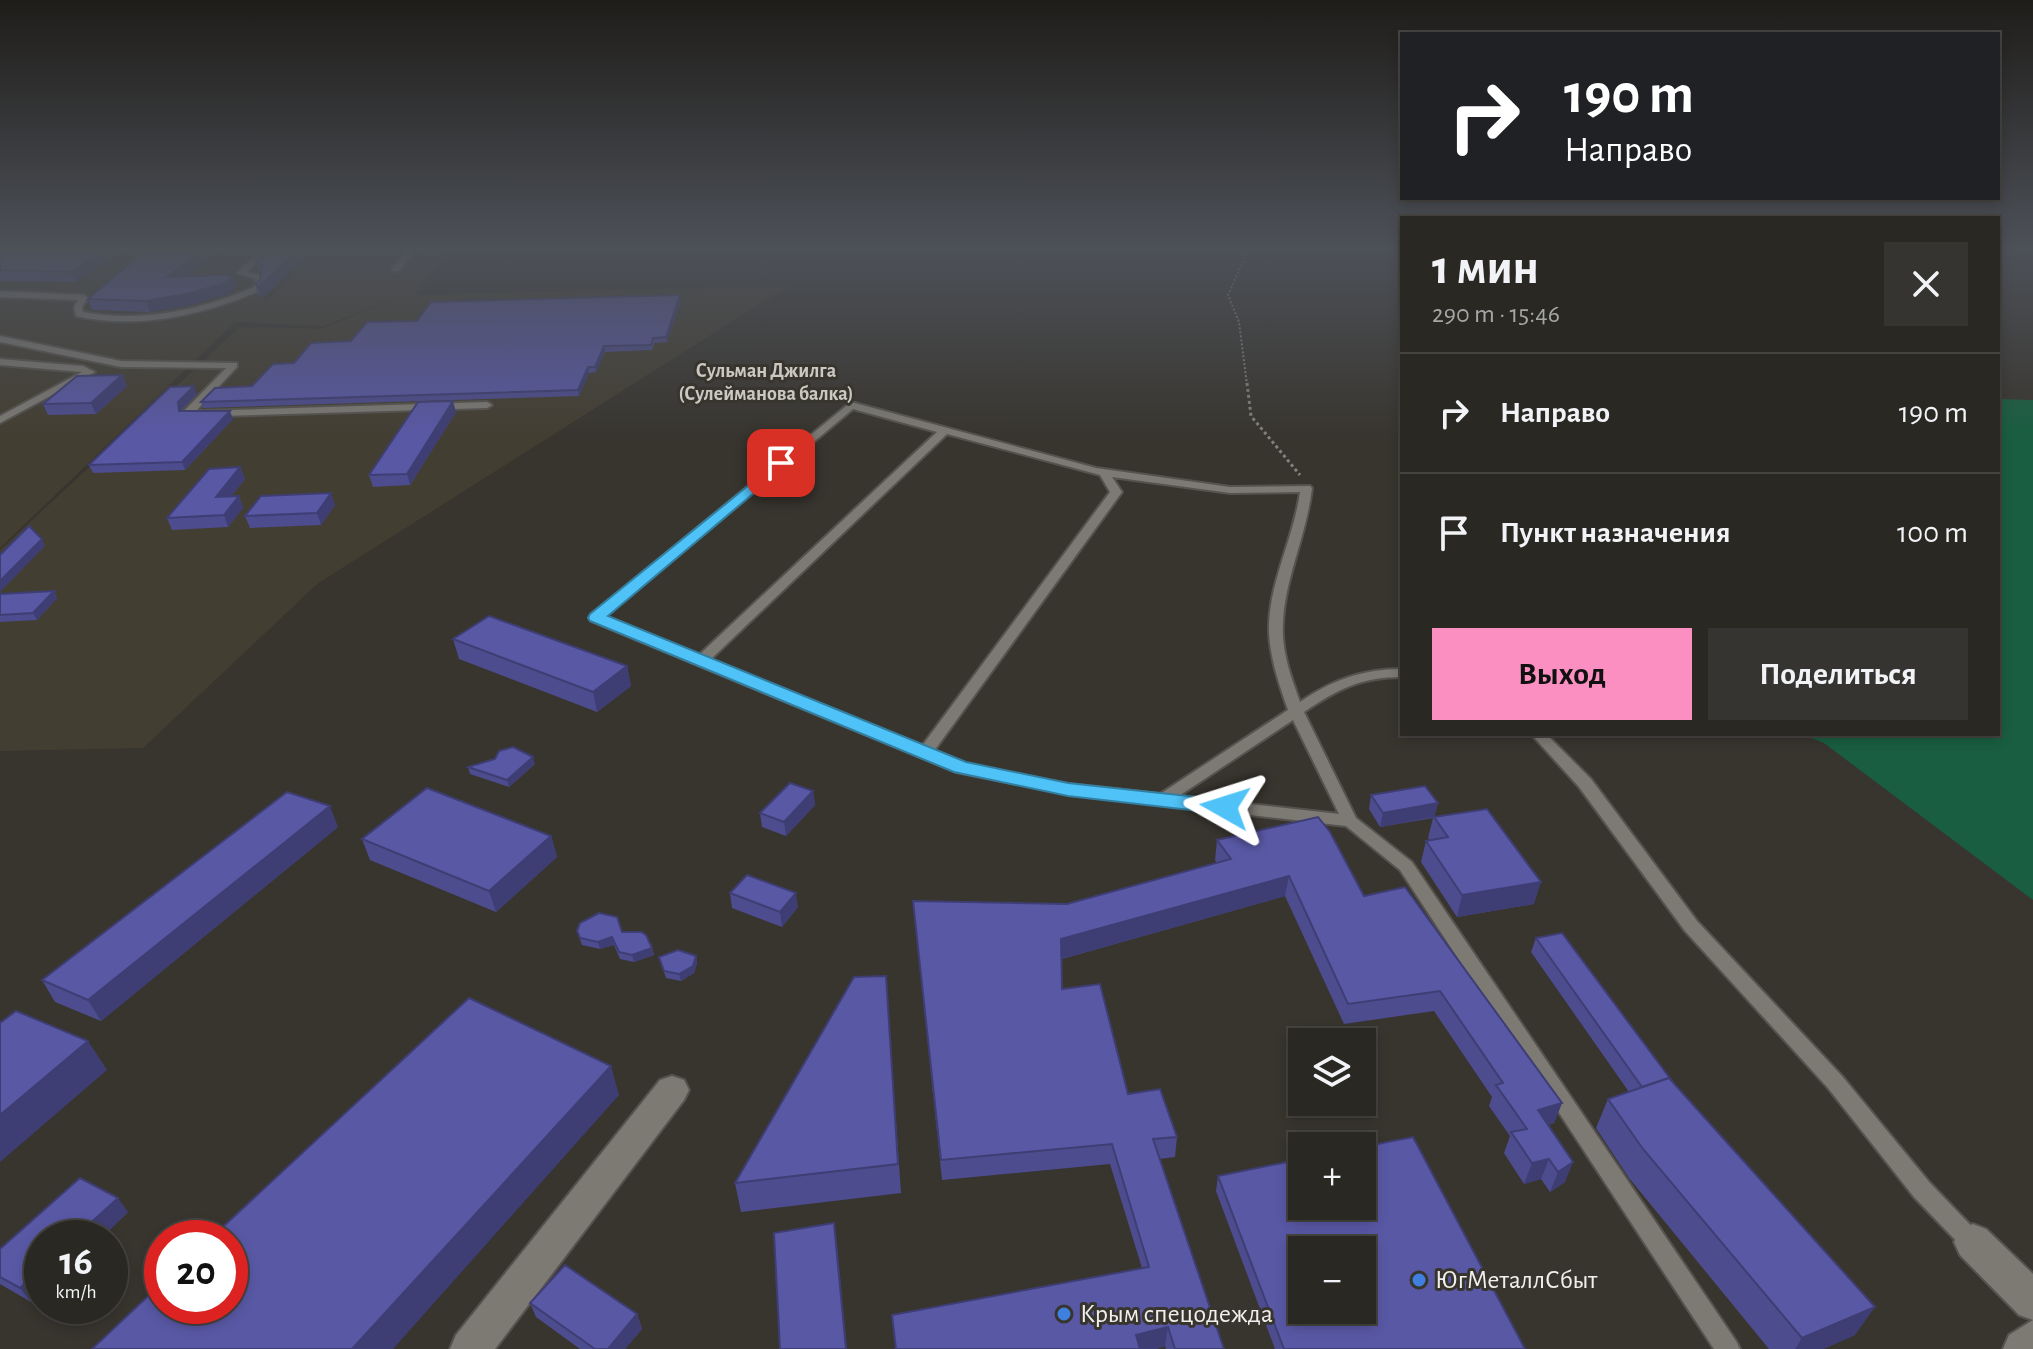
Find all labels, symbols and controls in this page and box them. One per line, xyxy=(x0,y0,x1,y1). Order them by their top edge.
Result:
icon: right xyxy=(1432,64,1536,168)
text: 190 m xyxy=(1564,67,1694,123)
text: Направо xyxy=(1564,132,1692,168)
button: close xyxy=(1884,242,1968,326)
text: 1 мин xyxy=(1432,245,1539,293)
text: 290 m · 15:46 xyxy=(1432,301,1560,327)
district label: Сульман Джилга (Сулейманова балка) xyxy=(678,361,854,404)
icon: right xyxy=(1432,391,1476,435)
text: Направо xyxy=(1500,398,1610,428)
text: 190 m xyxy=(1899,398,1968,428)
pin xyxy=(747,429,815,497)
icon: arrive xyxy=(759,441,803,485)
icon: arrive xyxy=(1432,511,1476,555)
text: Пункт назначения xyxy=(1500,518,1731,548)
text: 100 m xyxy=(1897,518,1968,548)
button: Выход xyxy=(1432,628,1692,720)
button: Поделиться xyxy=(1708,628,1968,720)
position arrow xyxy=(1183,765,1267,849)
map controls xyxy=(1288,1028,1376,1324)
button: layers xyxy=(1288,1028,1376,1116)
button: + xyxy=(1288,1132,1376,1220)
speed limit sign: 20 xyxy=(144,1220,248,1324)
button: − xyxy=(1288,1236,1376,1324)
text: 16 xyxy=(59,1242,93,1282)
place label: ЮгМеталлСбыт xyxy=(1435,1267,1598,1293)
marker: ЮгМеталлСбыт xyxy=(1410,1271,1428,1289)
text: km/h xyxy=(55,1282,97,1302)
place label: Крым спецодежда xyxy=(1080,1301,1273,1327)
marker: Крым спецодежда xyxy=(1055,1305,1073,1323)

